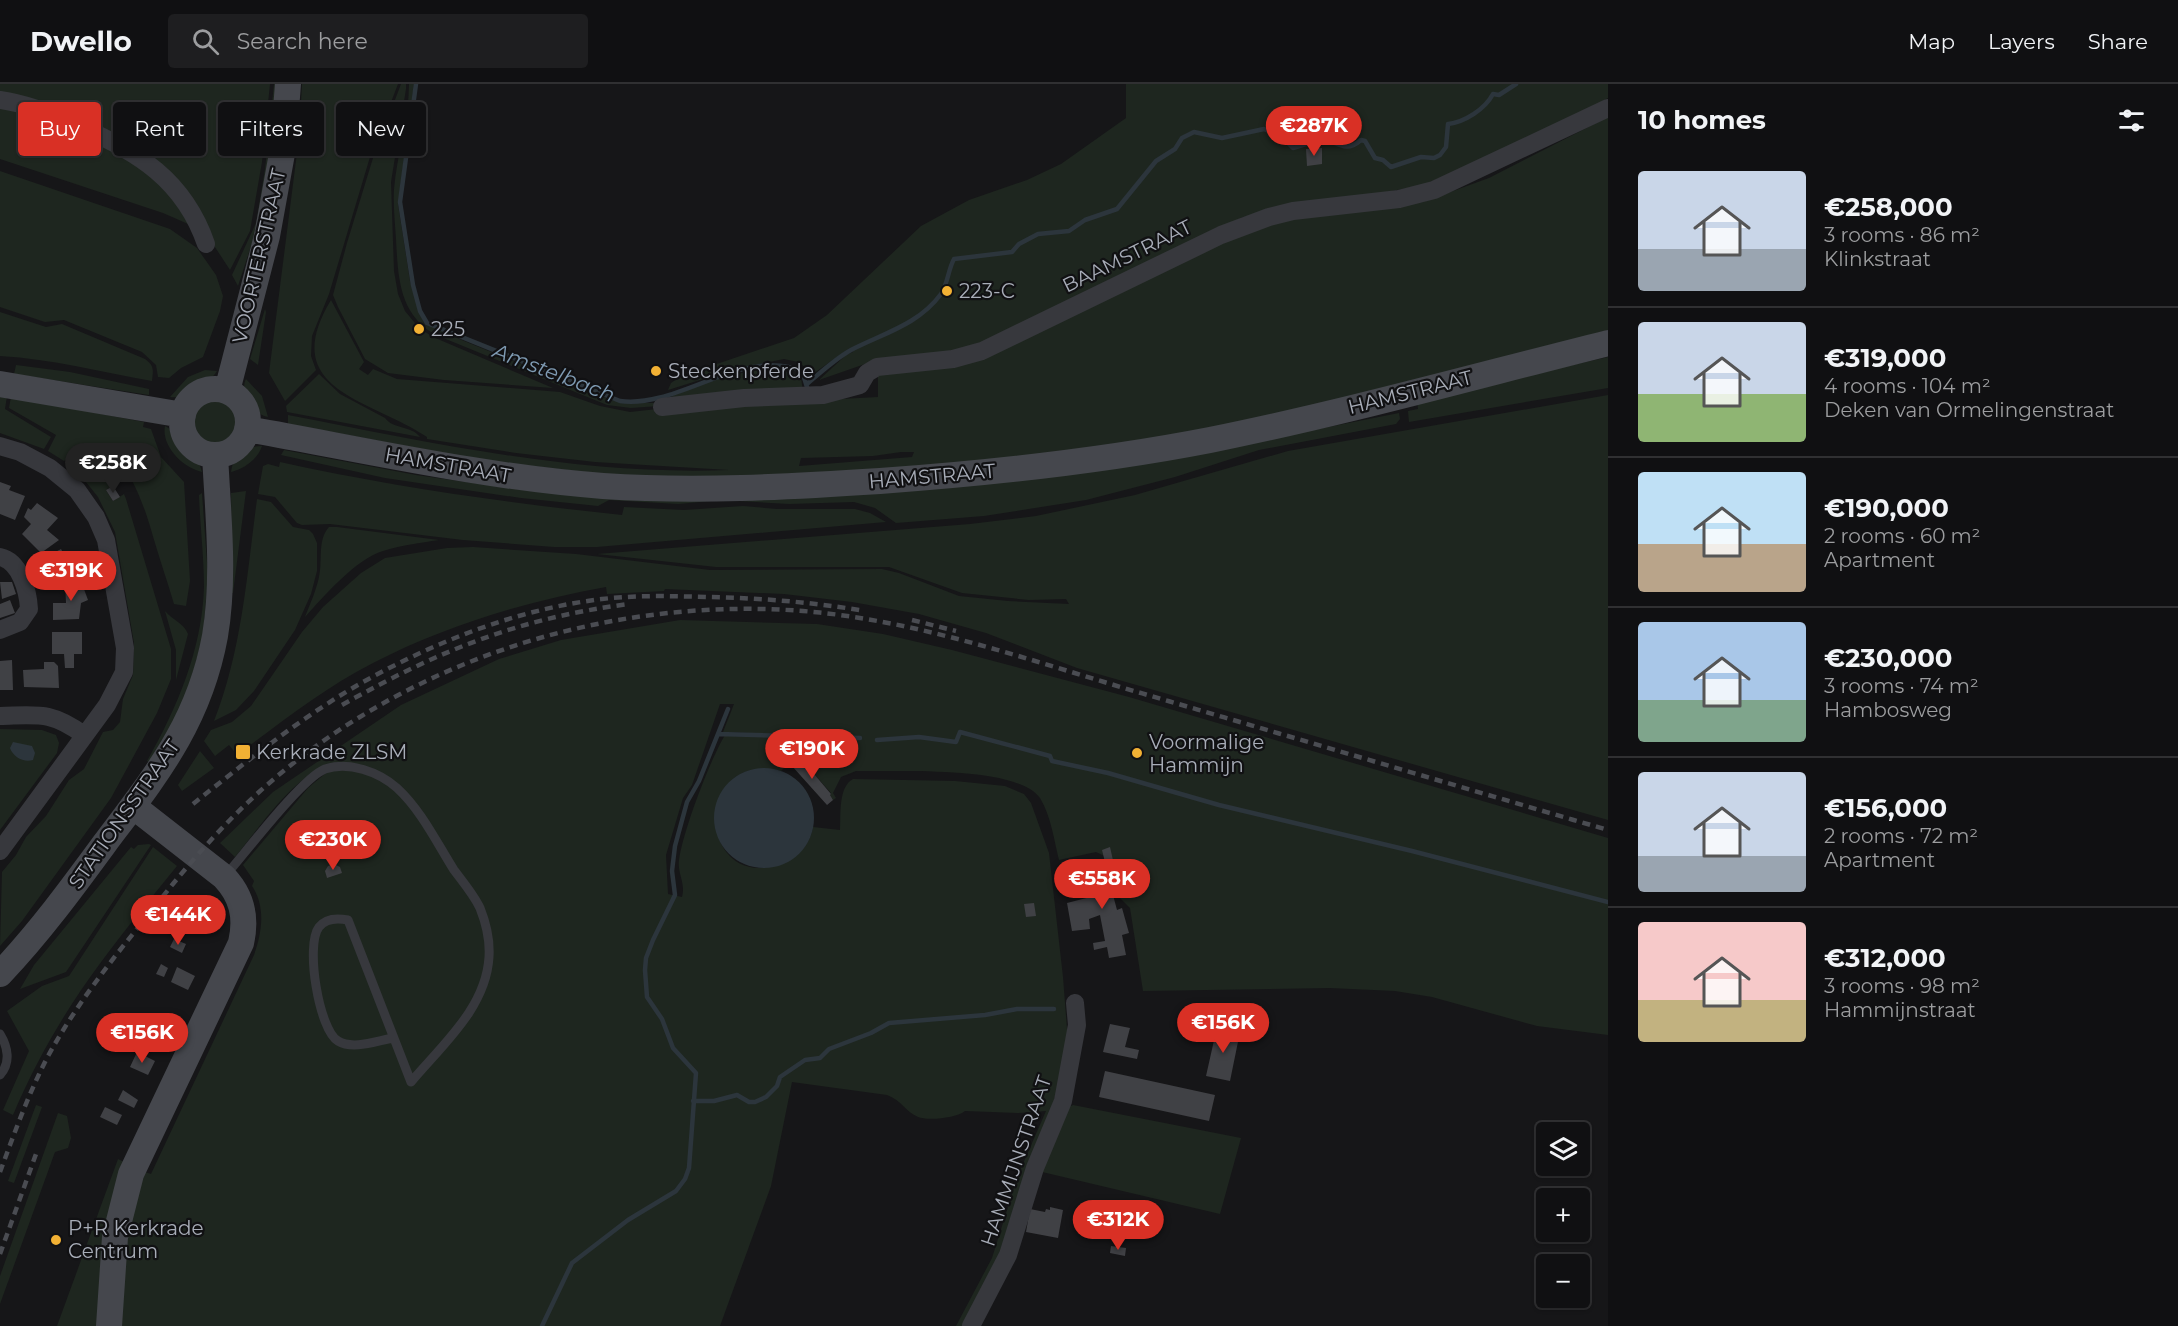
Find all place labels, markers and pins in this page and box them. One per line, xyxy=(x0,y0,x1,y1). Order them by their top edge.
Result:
pin: €287K xyxy=(1272,106,1356,157)
place label: 223-C xyxy=(959,279,1015,303)
marker: 223-C xyxy=(940,284,954,298)
place label: 225 xyxy=(431,317,465,341)
marker: 225 xyxy=(412,322,426,336)
place label: Steckenpferde xyxy=(668,359,814,383)
marker: Steckenpferde xyxy=(649,364,663,378)
pin: €258K xyxy=(71,443,155,494)
pin: €319K xyxy=(29,551,113,602)
pin: €190K xyxy=(770,729,854,780)
place label: Voormalige Hammijn xyxy=(1149,730,1264,777)
place label: Kerkrade ZLSM xyxy=(256,740,407,764)
marker: Kerkrade ZLSM xyxy=(234,743,252,761)
marker: Voormalige Hammijn xyxy=(1130,746,1144,760)
pin: €230K xyxy=(291,820,375,871)
pin: €558K xyxy=(1060,859,1144,910)
pin: €144K xyxy=(136,895,220,946)
pin: €156K xyxy=(1181,1003,1265,1054)
pin: €156K xyxy=(100,1013,184,1064)
pin: €312K xyxy=(1076,1200,1160,1251)
place label: P+R Kerkrade Centrum xyxy=(68,1216,204,1263)
marker: P+R Kerkrade Centrum xyxy=(49,1233,63,1247)

